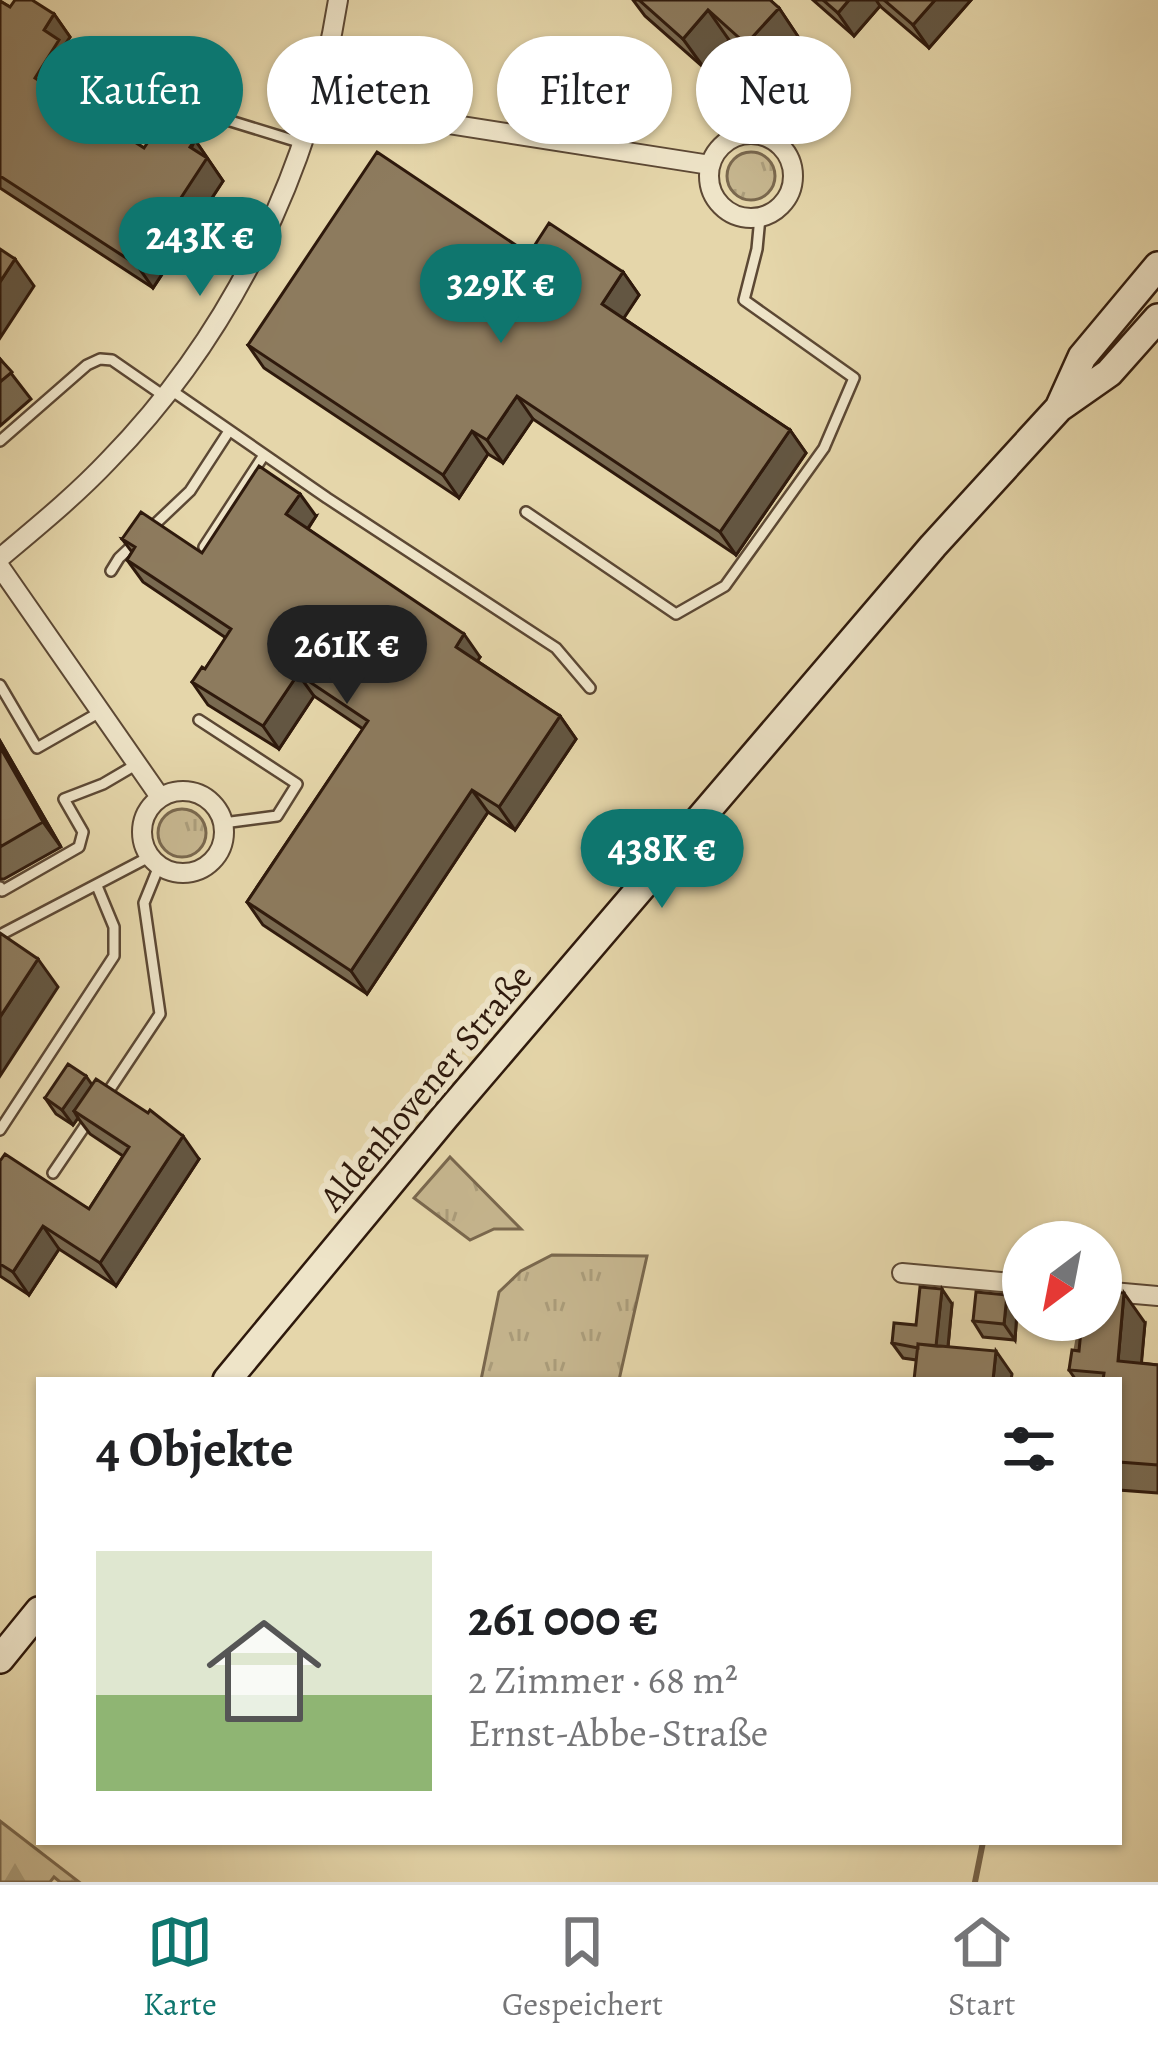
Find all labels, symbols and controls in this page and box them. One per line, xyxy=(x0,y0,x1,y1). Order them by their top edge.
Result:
chip: Kaufen xyxy=(36,36,243,144)
chip: Mieten xyxy=(267,36,473,144)
chip: Filter xyxy=(497,36,672,144)
chip: Neu xyxy=(696,36,851,144)
pin: 243K € xyxy=(102,197,298,299)
text: 243K € xyxy=(146,209,254,262)
pin: 329K € xyxy=(403,244,599,346)
text: 329K € xyxy=(447,256,555,309)
pin: 261K € xyxy=(249,605,445,707)
text: 261K € xyxy=(294,617,400,670)
pin: 438K € xyxy=(564,809,760,911)
text: 438K € xyxy=(608,821,716,874)
street label: Aldenhovener Straße xyxy=(307,953,543,1221)
north arrow xyxy=(1002,1221,1122,1341)
map controls xyxy=(1002,1221,1122,1341)
text: 4 Objekte xyxy=(96,1414,294,1484)
icon: filters xyxy=(996,1416,1062,1482)
text: 261 000 € xyxy=(468,1583,659,1653)
icon: home xyxy=(192,1599,336,1743)
text: 2 Zimmer · 68 m² xyxy=(468,1653,738,1706)
text: Ernst-Abbe-Straße xyxy=(468,1706,768,1759)
tab: Karte xyxy=(143,1909,217,2026)
tab: Gespeichert xyxy=(502,1909,663,2026)
tab: Start xyxy=(948,1909,1015,2026)

